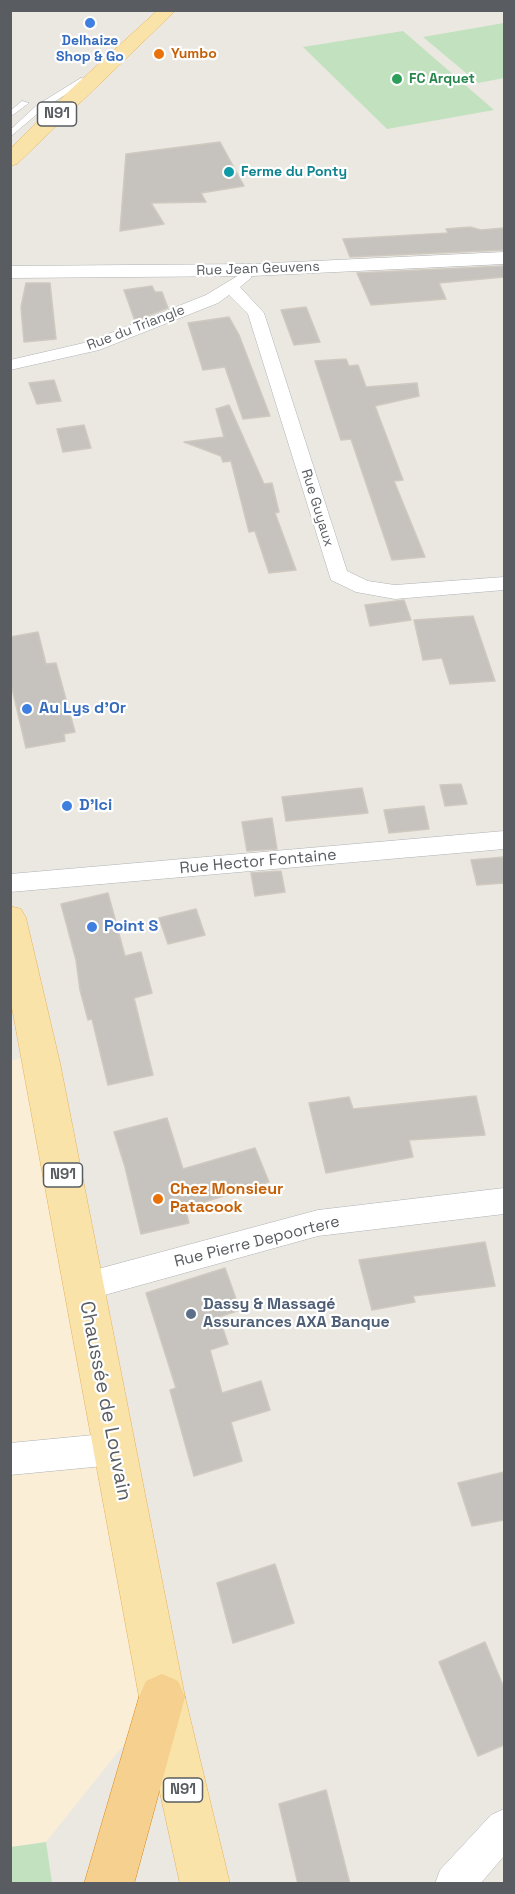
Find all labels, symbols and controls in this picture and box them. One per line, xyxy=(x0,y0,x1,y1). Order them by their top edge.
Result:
marker: Delhaize Shop & Go xyxy=(83,16,97,30)
place label: Delhaize Shop & Go xyxy=(56,33,124,66)
place label: Yumbo xyxy=(171,46,217,62)
marker: Yumbo xyxy=(152,47,166,61)
place label: FC Arquet xyxy=(409,71,475,87)
marker: FC Arquet xyxy=(390,72,404,86)
road number: N91 xyxy=(38,102,76,126)
place label: Ferme du Ponty xyxy=(241,164,347,180)
marker: Ferme du Ponty xyxy=(222,165,236,179)
street label: Rue Jean Geuvens xyxy=(196,258,320,280)
street label: Rue du Triangle xyxy=(85,302,187,354)
street label: Rue Guyaux xyxy=(297,467,337,549)
place label: Au Lys d'Or xyxy=(39,699,126,719)
marker: Au Lys d'Or xyxy=(20,702,34,716)
place label: D'Ici xyxy=(79,796,112,816)
marker: D'Ici xyxy=(60,799,74,813)
street label: Rue Hector Fontaine xyxy=(179,846,337,878)
place label: Point S xyxy=(104,917,158,937)
marker: Point S xyxy=(85,920,99,934)
road number: N91 xyxy=(44,1163,82,1187)
place label: Chez Monsieur Patacook xyxy=(170,1180,283,1218)
marker: Chez Monsieur Patacook xyxy=(151,1192,165,1206)
street label: Rue Pierre Depoortere xyxy=(172,1212,342,1272)
place label: Dassy & Massagé Assurances AXA Banque xyxy=(203,1295,390,1333)
street label: Chaussée de Louvain xyxy=(74,1299,136,1503)
marker: Dassy & Massagé Assurances AXA Banque xyxy=(184,1307,198,1321)
road number: N91 xyxy=(164,1778,202,1802)

